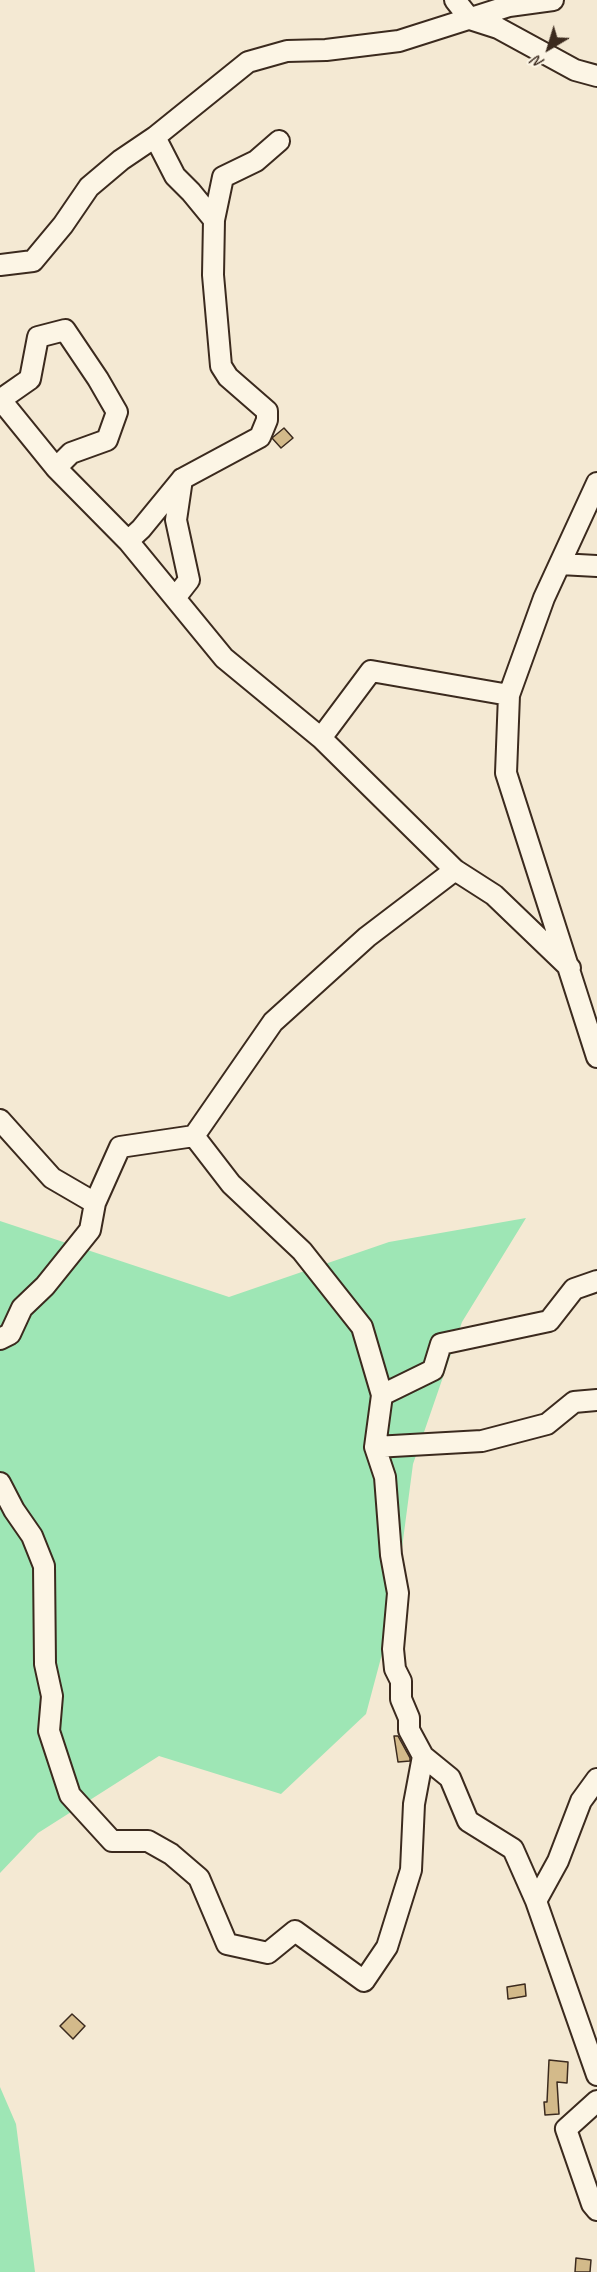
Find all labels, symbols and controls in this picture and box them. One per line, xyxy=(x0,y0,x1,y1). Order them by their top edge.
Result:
north arrow xyxy=(519,18,579,78)
text: N xyxy=(528,51,548,73)

